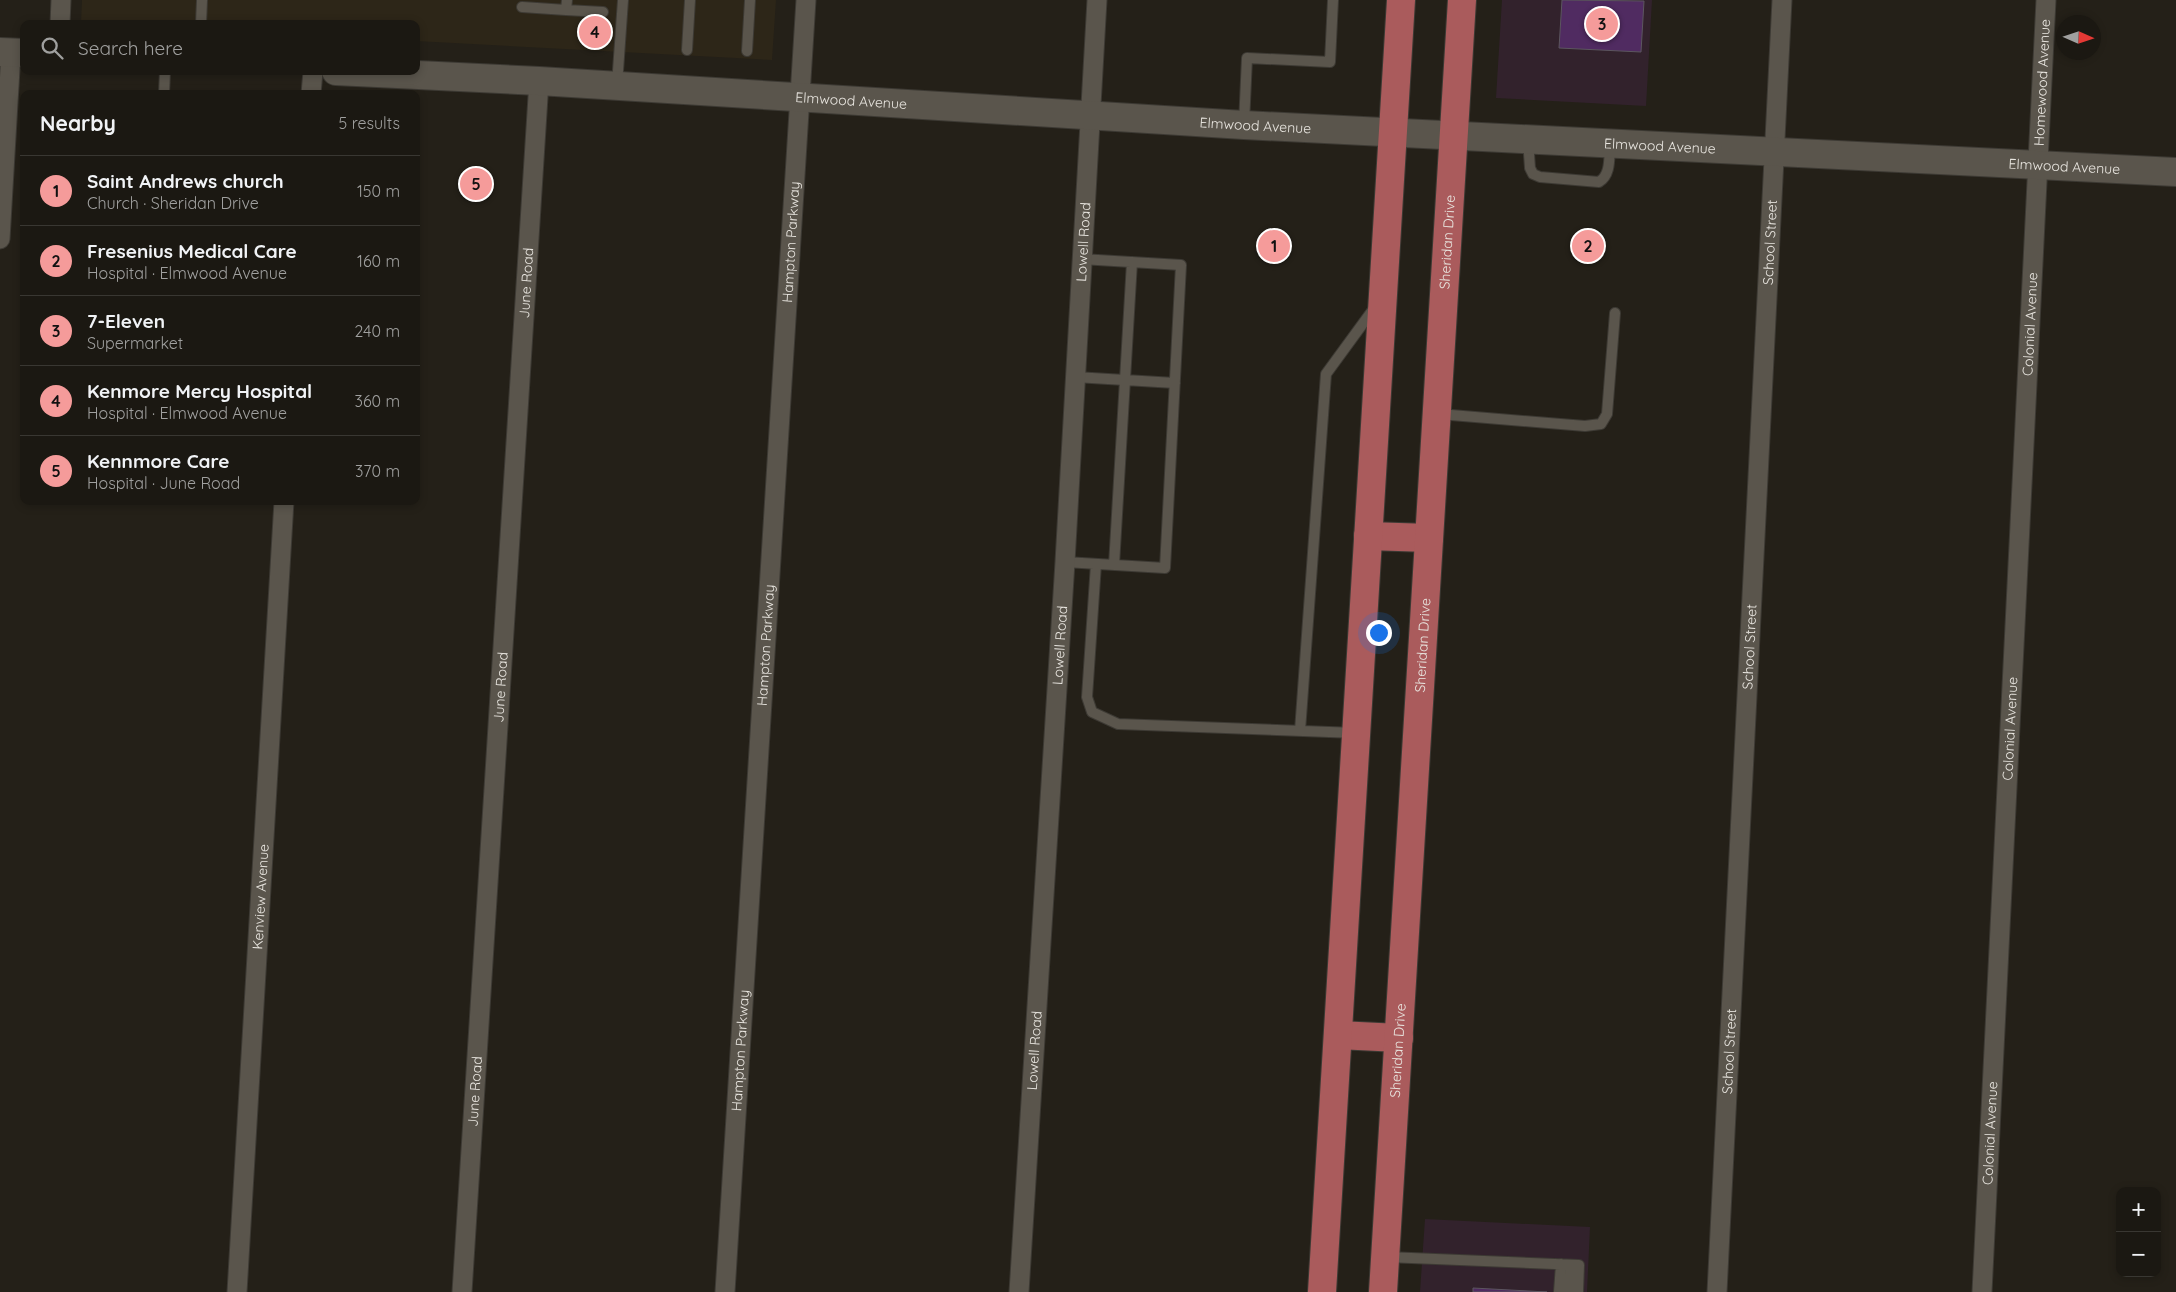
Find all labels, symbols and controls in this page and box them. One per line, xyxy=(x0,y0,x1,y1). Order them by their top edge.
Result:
pin: 3 xyxy=(1586,5,1618,43)
pin: 4 xyxy=(579,13,611,51)
north arrow xyxy=(2056,15,2101,60)
street label: Homewood Avenue xyxy=(2030,19,2054,146)
search box xyxy=(20,20,420,75)
icon: search xyxy=(38,34,66,62)
text: Search here xyxy=(78,36,183,60)
street label: Elmwood Avenue xyxy=(795,88,908,113)
text: Nearby xyxy=(40,110,116,136)
text: 5 results xyxy=(339,113,400,133)
street label: Elmwood Avenue xyxy=(1199,113,1312,137)
street label: Elmwood Avenue xyxy=(1604,134,1716,158)
street label: Elmwood Avenue xyxy=(2008,155,2121,178)
pin: 5 xyxy=(460,165,492,203)
text: Saint Andrews church xyxy=(87,169,284,193)
text: 1 xyxy=(53,181,59,201)
text: 150 m xyxy=(357,181,400,201)
street label: Hampton Parkway xyxy=(778,181,804,303)
text: Church · Sheridan Drive xyxy=(87,193,259,213)
street label: Sheridan Drive xyxy=(1435,194,1459,290)
street label: School Street xyxy=(1759,199,1781,285)
street label: Lowell Road xyxy=(1072,202,1094,282)
pin: 1 xyxy=(1258,227,1290,265)
pin: 2 xyxy=(1572,227,1604,265)
text: Fresenius Medical Care xyxy=(87,239,297,263)
street label: June Road xyxy=(515,247,537,319)
text: 2 xyxy=(51,251,61,271)
text: 160 m xyxy=(357,251,400,271)
text: Hospital · Elmwood Avenue xyxy=(87,263,287,283)
street label: Colonial Avenue xyxy=(2018,272,2042,376)
text: 7-Eleven xyxy=(87,309,165,333)
text: 3 xyxy=(52,321,60,341)
text: 240 m xyxy=(354,321,400,341)
text: Supermarket xyxy=(87,333,183,353)
text: Kenmore Mercy Hospital xyxy=(87,379,312,403)
text: 4 xyxy=(51,391,61,411)
text: 360 m xyxy=(355,391,400,411)
text: Hospital · Elmwood Avenue xyxy=(87,403,287,423)
text: Kennmore Care xyxy=(87,449,230,473)
text: 5 xyxy=(51,461,61,481)
text: 370 m xyxy=(355,461,400,481)
text: Hospital · June Road xyxy=(87,473,240,493)
street label: Hampton Parkway xyxy=(753,584,778,707)
street label: Sheridan Drive xyxy=(1411,597,1434,693)
street label: School Street xyxy=(1738,603,1761,690)
street label: Lowell Road xyxy=(1048,605,1071,685)
your location xyxy=(1366,620,1392,646)
street label: June Road xyxy=(489,651,512,723)
street label: Colonial Avenue xyxy=(1998,676,2021,781)
street label: Kenview Avenue xyxy=(248,843,273,950)
street label: Hampton Parkway xyxy=(727,989,753,1112)
street label: Sheridan Drive xyxy=(1386,1003,1410,1098)
street label: School Street xyxy=(1718,1008,1740,1094)
street label: Lowell Road xyxy=(1023,1010,1046,1091)
street label: June Road xyxy=(464,1056,486,1127)
street label: Colonial Avenue xyxy=(1978,1081,2001,1185)
map controls xyxy=(2116,1187,2161,1277)
button: + xyxy=(2116,1187,2161,1232)
button: − xyxy=(2116,1232,2161,1277)

